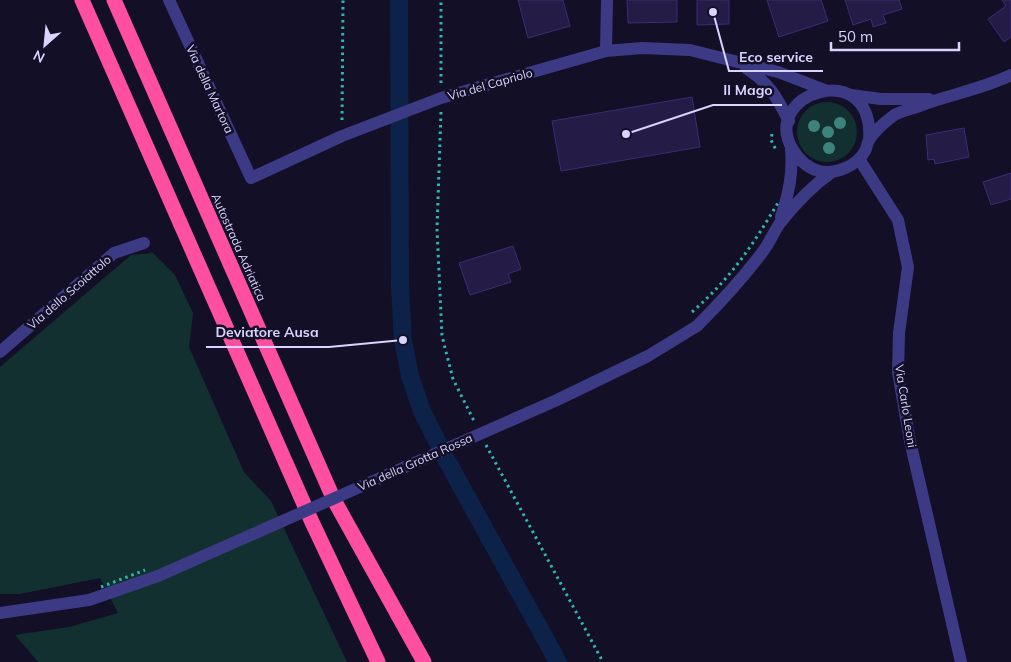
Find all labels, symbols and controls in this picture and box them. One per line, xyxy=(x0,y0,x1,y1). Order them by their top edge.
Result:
north arrow xyxy=(20,20,70,70)
scale bar xyxy=(831,20,958,52)
text: 50 m xyxy=(838,27,873,46)
street label: Via della Martora xyxy=(183,42,237,136)
callout: Eco service xyxy=(729,42,823,71)
text: N xyxy=(30,46,48,67)
text: Eco service xyxy=(739,48,813,66)
street label: Via del Capriolo xyxy=(446,65,534,103)
callout: Il Mago xyxy=(713,76,782,105)
text: Il Mago xyxy=(723,81,773,99)
street label: Autostrada Adriatica xyxy=(208,191,270,303)
street label: Via dello Scoiattolo xyxy=(24,251,114,332)
callout: Deviatore Ausa xyxy=(206,318,329,347)
text: Deviatore Ausa xyxy=(215,323,319,341)
street label: Via Carlo Leoni xyxy=(892,363,920,449)
street label: Via della Grotta Rossa xyxy=(355,430,475,494)

